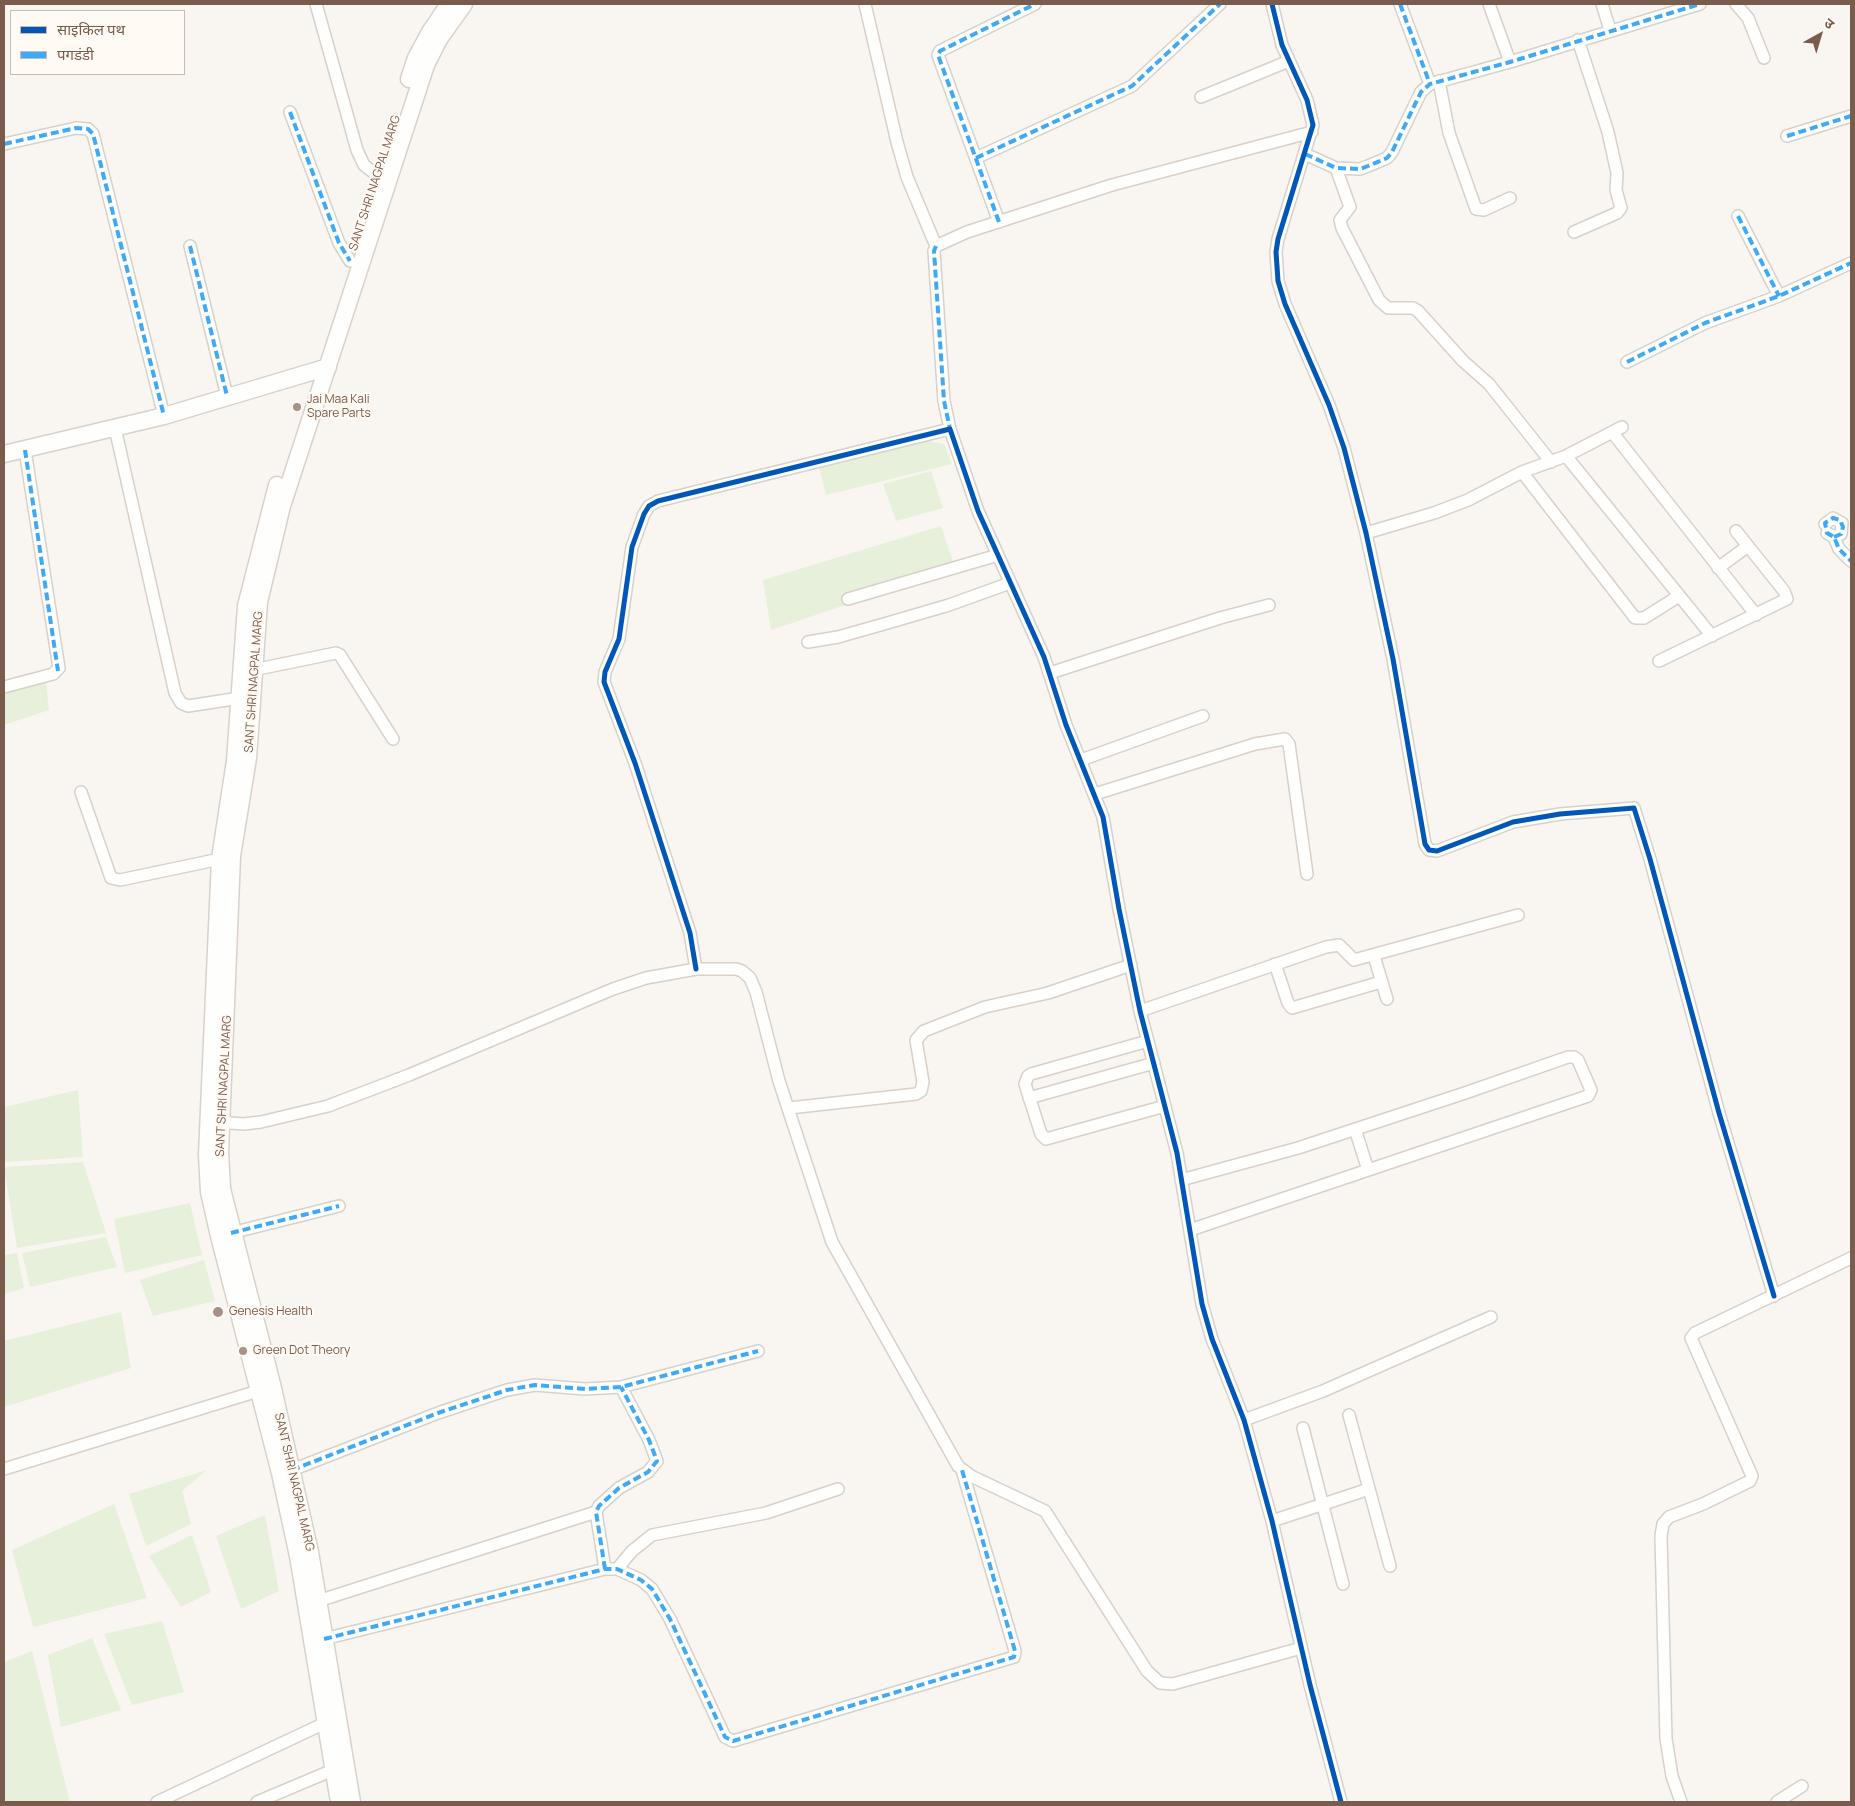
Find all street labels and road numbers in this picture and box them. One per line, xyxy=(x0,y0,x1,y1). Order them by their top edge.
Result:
street label: SANT SHRI NAGPAL MARG xyxy=(346,113,404,253)
street label: SANT SHRI NAGPAL MARG xyxy=(242,611,266,753)
street label: SANT SHRI NAGPAL MARG xyxy=(213,1015,235,1157)
street label: SANT SHRI NAGPAL MARG xyxy=(271,1411,317,1553)

